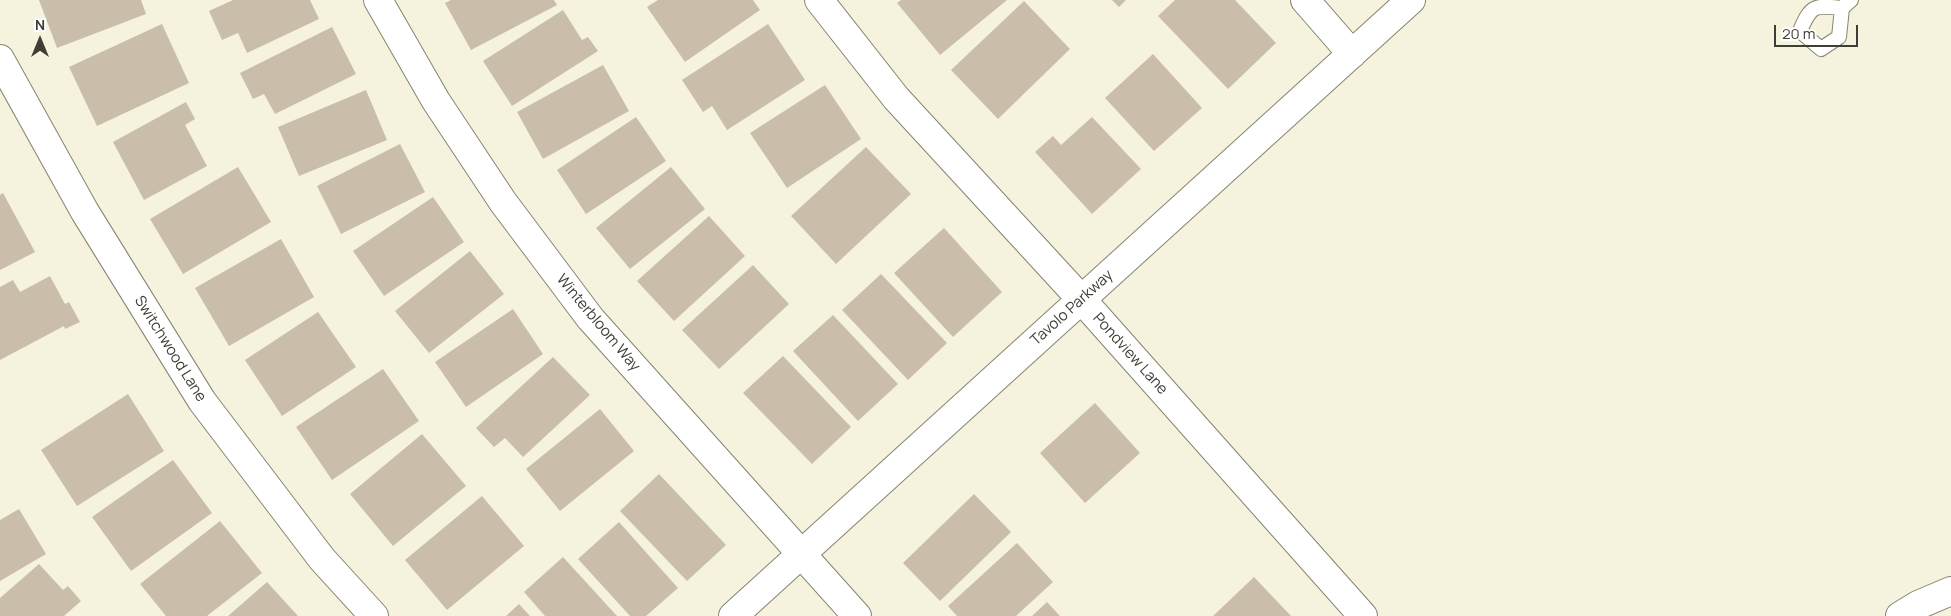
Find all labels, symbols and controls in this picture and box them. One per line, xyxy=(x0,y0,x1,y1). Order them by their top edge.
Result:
north arrow xyxy=(15,15,65,65)
text: N xyxy=(35,15,45,34)
scale bar xyxy=(1776,15,1860,47)
text: 20 m xyxy=(1782,23,1815,44)
street label: Tavolo Parkway xyxy=(1027,266,1117,350)
street label: Winterbloom Way xyxy=(552,271,644,375)
street label: Switchwood Lane xyxy=(130,293,210,405)
street label: Pondview Lane xyxy=(1089,310,1171,398)

